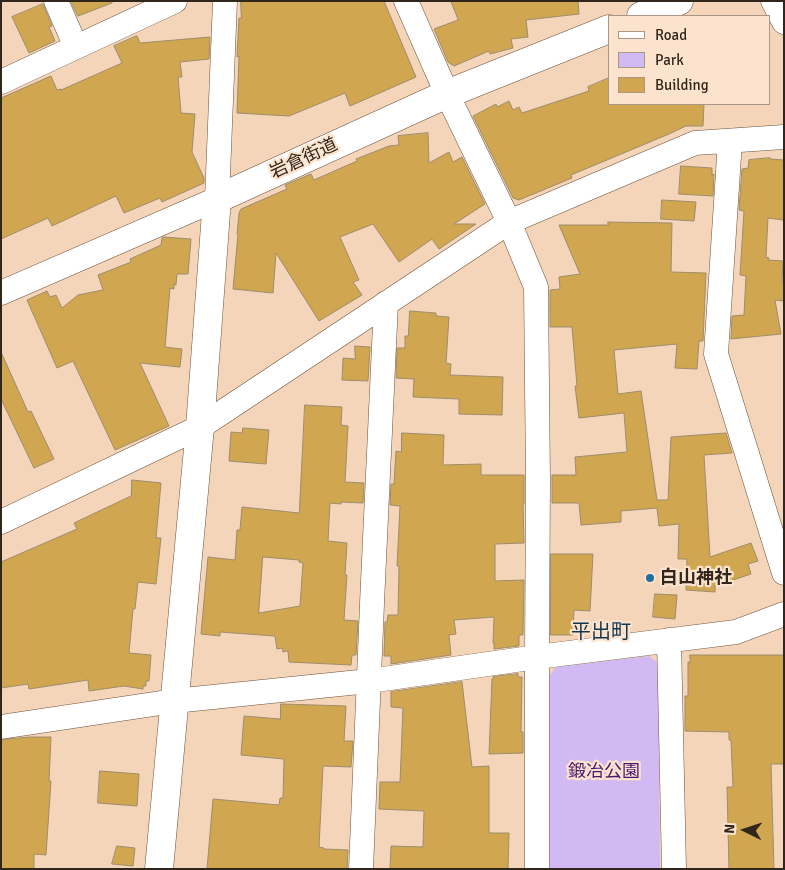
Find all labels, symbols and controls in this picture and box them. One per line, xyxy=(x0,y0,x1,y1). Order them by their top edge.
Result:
legend xyxy=(608,15,770,105)
text: Road xyxy=(655,26,687,44)
text: Park xyxy=(655,51,684,69)
text: Building xyxy=(655,76,709,94)
street label: 岩倉街道 xyxy=(267,134,341,184)
place label: 白山神社 xyxy=(660,567,732,589)
marker: 白山神社 xyxy=(644,572,656,584)
district label: 平出町 xyxy=(571,621,631,645)
park label: 鍛冶公園 xyxy=(568,761,640,783)
north arrow xyxy=(720,805,770,855)
text: N xyxy=(721,823,738,834)

